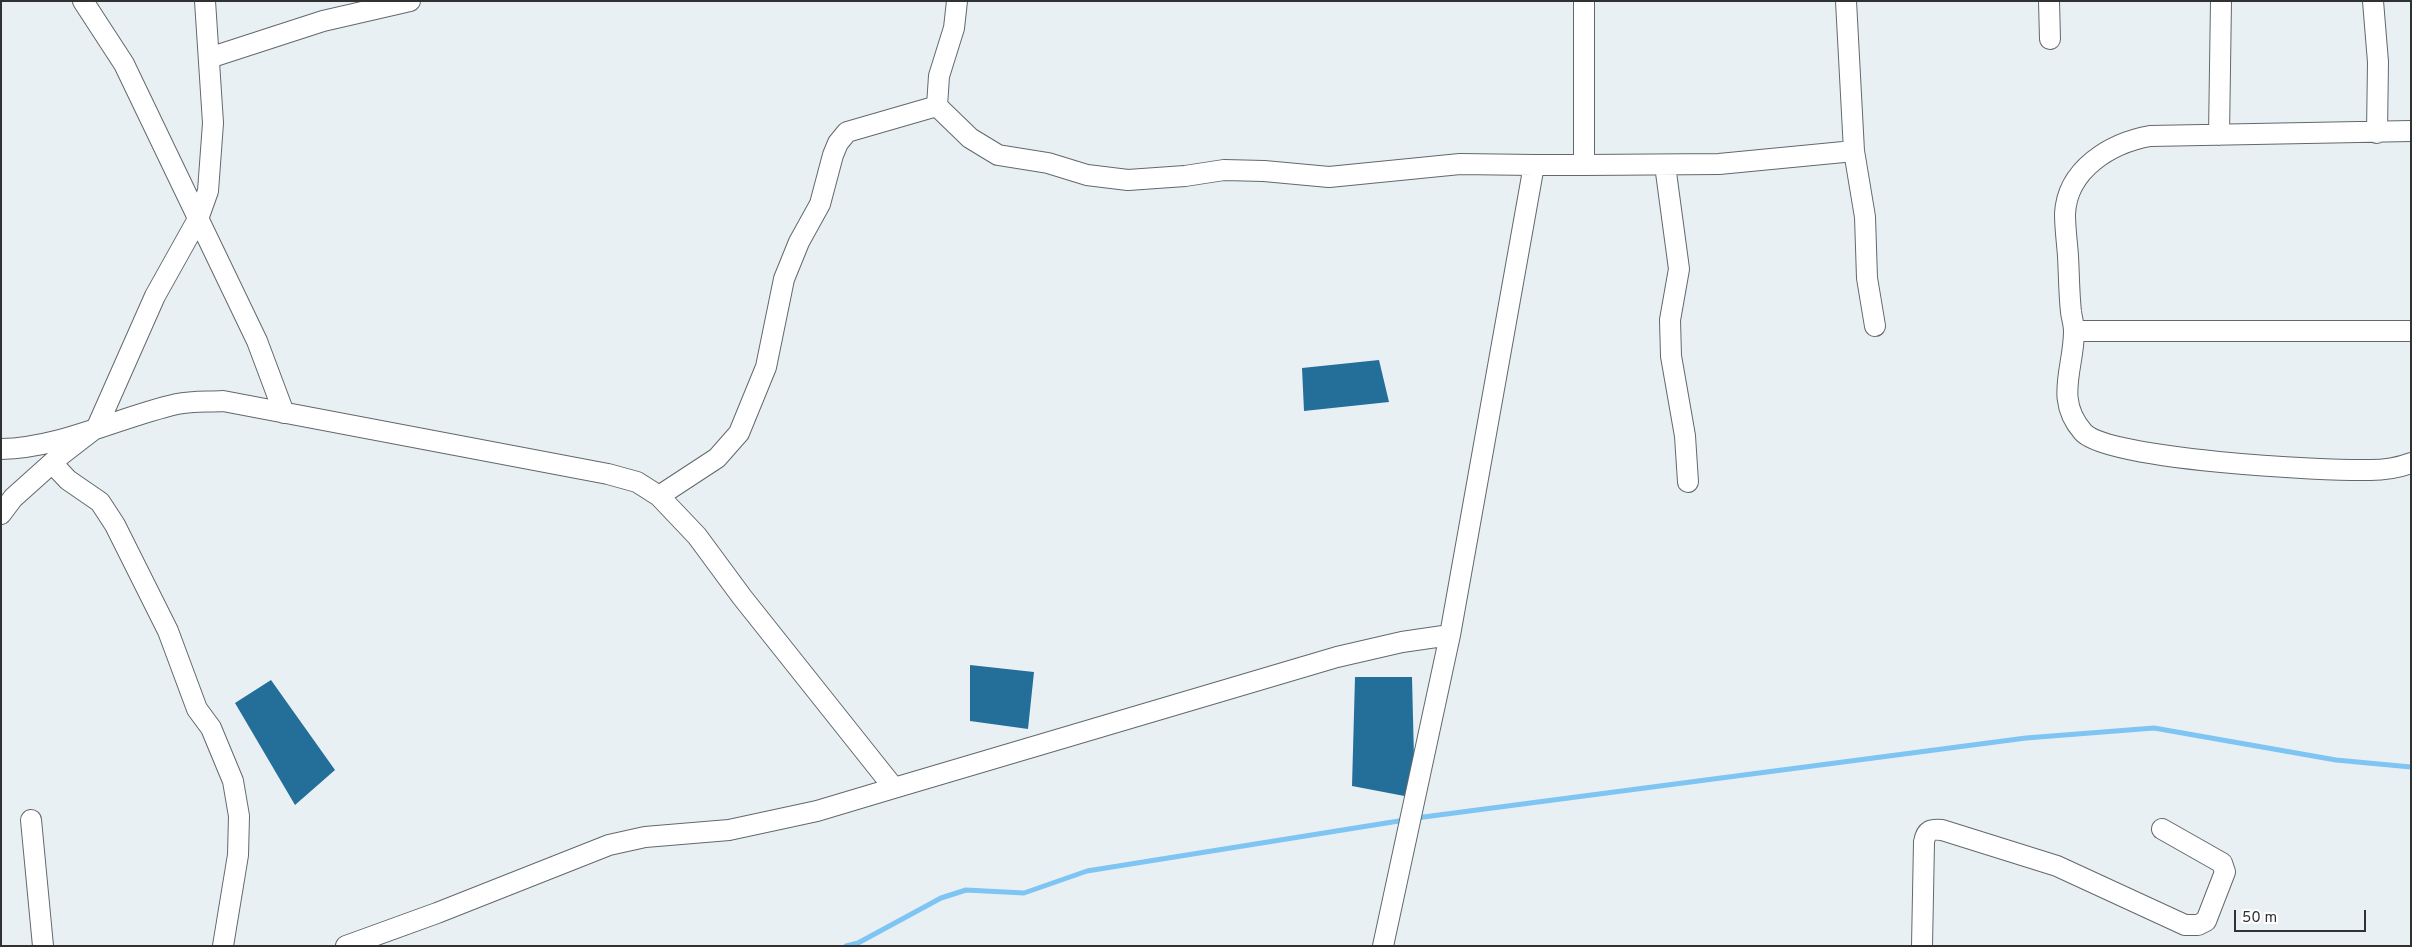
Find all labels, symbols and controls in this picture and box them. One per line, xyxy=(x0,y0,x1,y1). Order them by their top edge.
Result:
scale bar xyxy=(2237,900,2370,932)
text: 50 m xyxy=(2242,909,2277,928)

